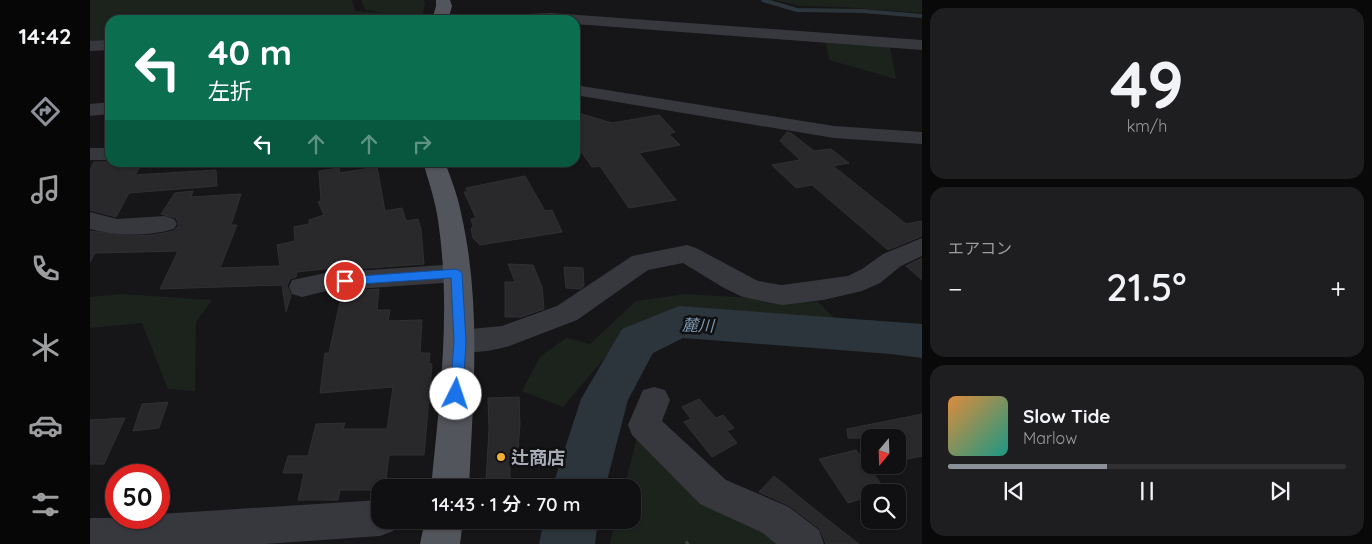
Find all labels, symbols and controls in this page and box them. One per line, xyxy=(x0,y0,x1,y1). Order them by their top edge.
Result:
text: 14:42 xyxy=(19,22,71,50)
text: 40 m xyxy=(208,30,292,74)
icon: left xyxy=(125,35,190,100)
text: 49 xyxy=(1110,43,1184,124)
text: 左折 xyxy=(208,77,252,105)
icon: directions xyxy=(28,94,63,129)
text: km/h xyxy=(1127,116,1167,136)
icon: left xyxy=(249,130,277,158)
icon: ahead xyxy=(302,130,330,158)
icon: ahead xyxy=(355,130,383,158)
icon: right xyxy=(408,130,436,158)
icon: music xyxy=(28,172,63,207)
text: エアコン xyxy=(948,238,1012,258)
icon: phone xyxy=(28,251,63,286)
pin xyxy=(324,260,366,302)
text: 21.5° xyxy=(1106,263,1187,311)
icon: arrive xyxy=(331,267,359,295)
text: − xyxy=(948,271,963,306)
text: + xyxy=(1330,271,1346,306)
water label: 麓川 xyxy=(682,314,716,336)
icon: climate xyxy=(28,330,63,365)
position arrow xyxy=(429,367,481,419)
text: Slow Tide xyxy=(1023,404,1111,428)
icon: car xyxy=(28,408,63,443)
text: Marlow xyxy=(1023,428,1077,448)
north arrow xyxy=(861,429,906,474)
map controls xyxy=(861,429,906,529)
place label: 辻商店 xyxy=(511,446,565,469)
marker: 辻商店 xyxy=(495,451,507,463)
speed limit sign: 50 xyxy=(105,464,170,529)
icon: previous xyxy=(1000,477,1028,505)
icon: pause xyxy=(1133,477,1161,505)
icon: next xyxy=(1266,477,1294,505)
button: search xyxy=(861,484,906,529)
icon: filters xyxy=(28,487,63,522)
text: 14:43 · 1 分 · 70 m xyxy=(432,492,580,516)

